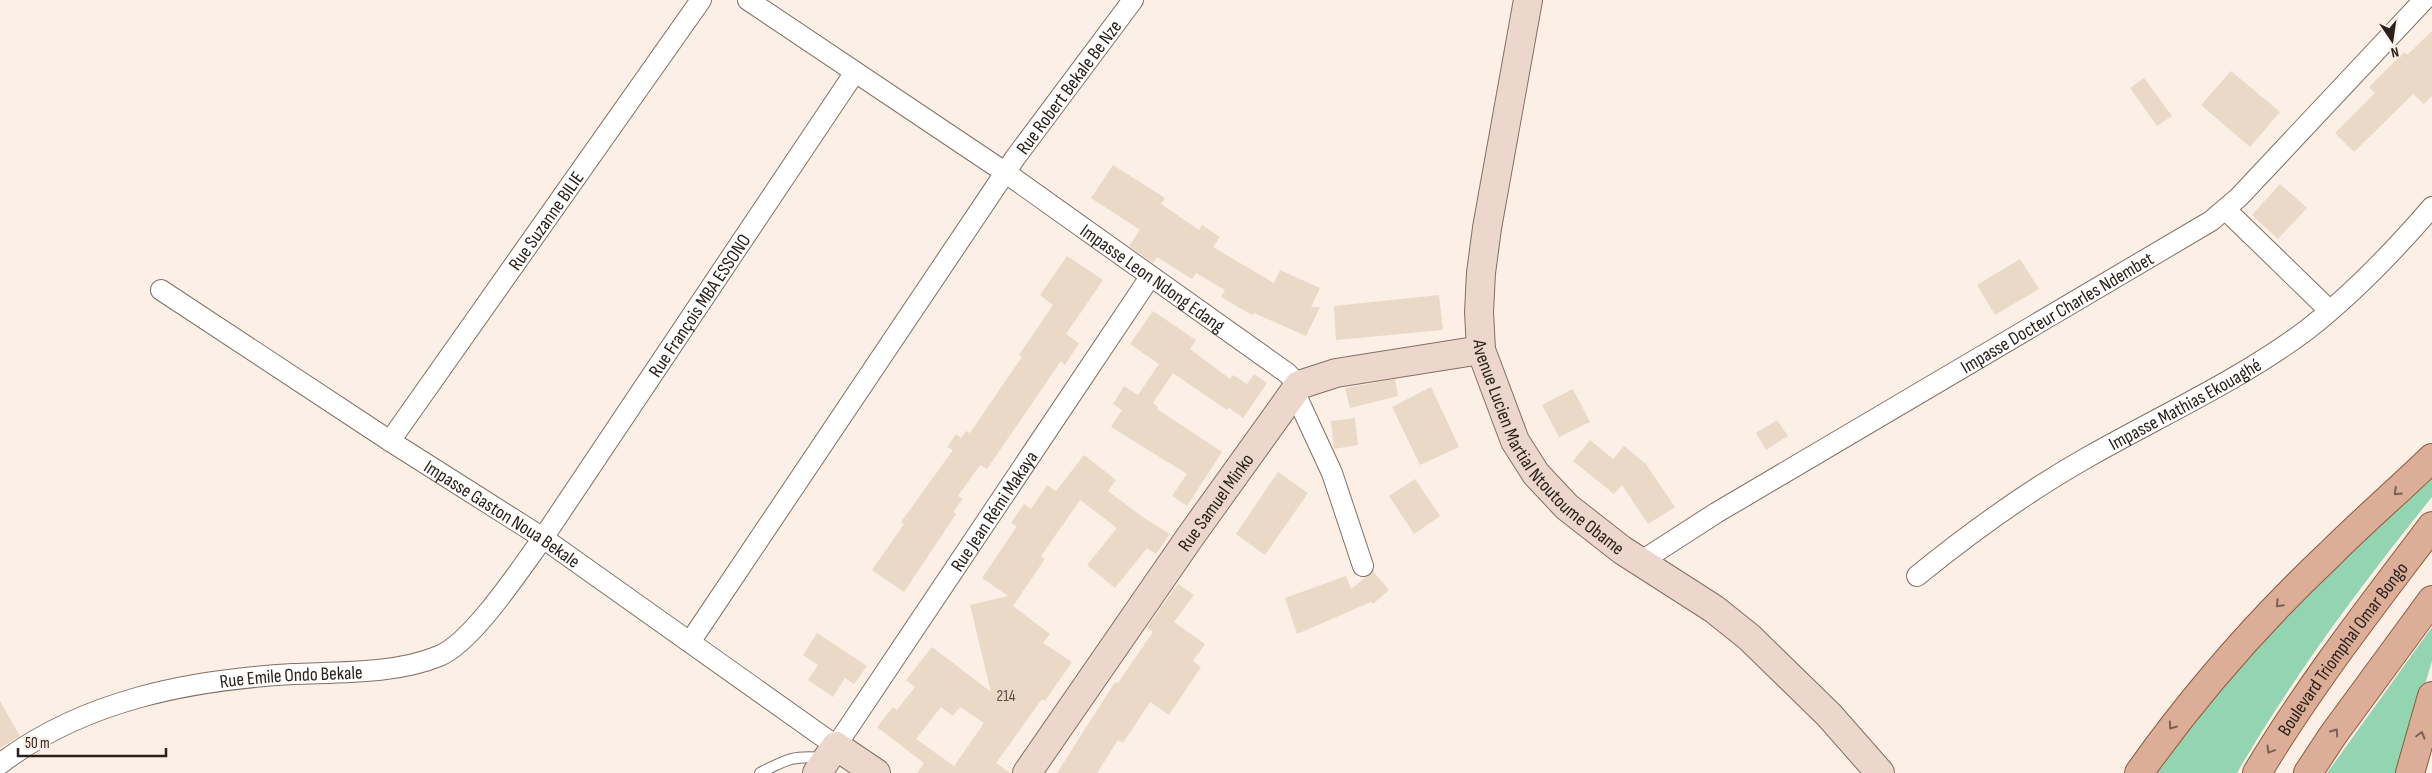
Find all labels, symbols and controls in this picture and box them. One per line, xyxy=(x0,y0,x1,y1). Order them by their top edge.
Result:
north arrow xyxy=(2367,15,2417,65)
street label: Rue Robert Bekale Be Nze xyxy=(1012,16,1127,159)
text: N xyxy=(2389,43,2400,61)
street label: Rue Suzanne BILIE xyxy=(504,167,590,275)
street label: Impasse Leon Ndong Edang xyxy=(1075,220,1229,338)
street label: Rue François MBA ESSONO xyxy=(644,230,756,382)
street label: Impasse Docteur Charles Ndembet xyxy=(1957,247,2158,379)
street label: Avenue Lucien Martial Ntoutoume Obame xyxy=(1467,338,1629,561)
street label: Impasse Mathias Ekouaghé xyxy=(2105,354,2266,456)
street label: Rue Jean Rémi Makaya xyxy=(946,447,1043,576)
street label: Rue Samuel Minko xyxy=(1174,449,1259,556)
street label: Impasse Gaston Noua Bekale xyxy=(419,456,584,574)
one-way arrow xyxy=(2393,486,2402,495)
street label: Boulevard Triomphal Omar Bongo xyxy=(2273,558,2414,740)
one-way arrow xyxy=(2276,598,2285,607)
street label: Rue Emile Ondo Bekale xyxy=(218,661,363,694)
house number: 214 xyxy=(997,687,1016,706)
one-way arrow xyxy=(2169,720,2178,730)
scale bar xyxy=(18,726,165,758)
one-way arrow xyxy=(2329,729,2338,738)
one-way arrow xyxy=(2415,731,2425,739)
text: 50 m xyxy=(25,734,50,753)
one-way arrow xyxy=(2267,745,2277,754)

